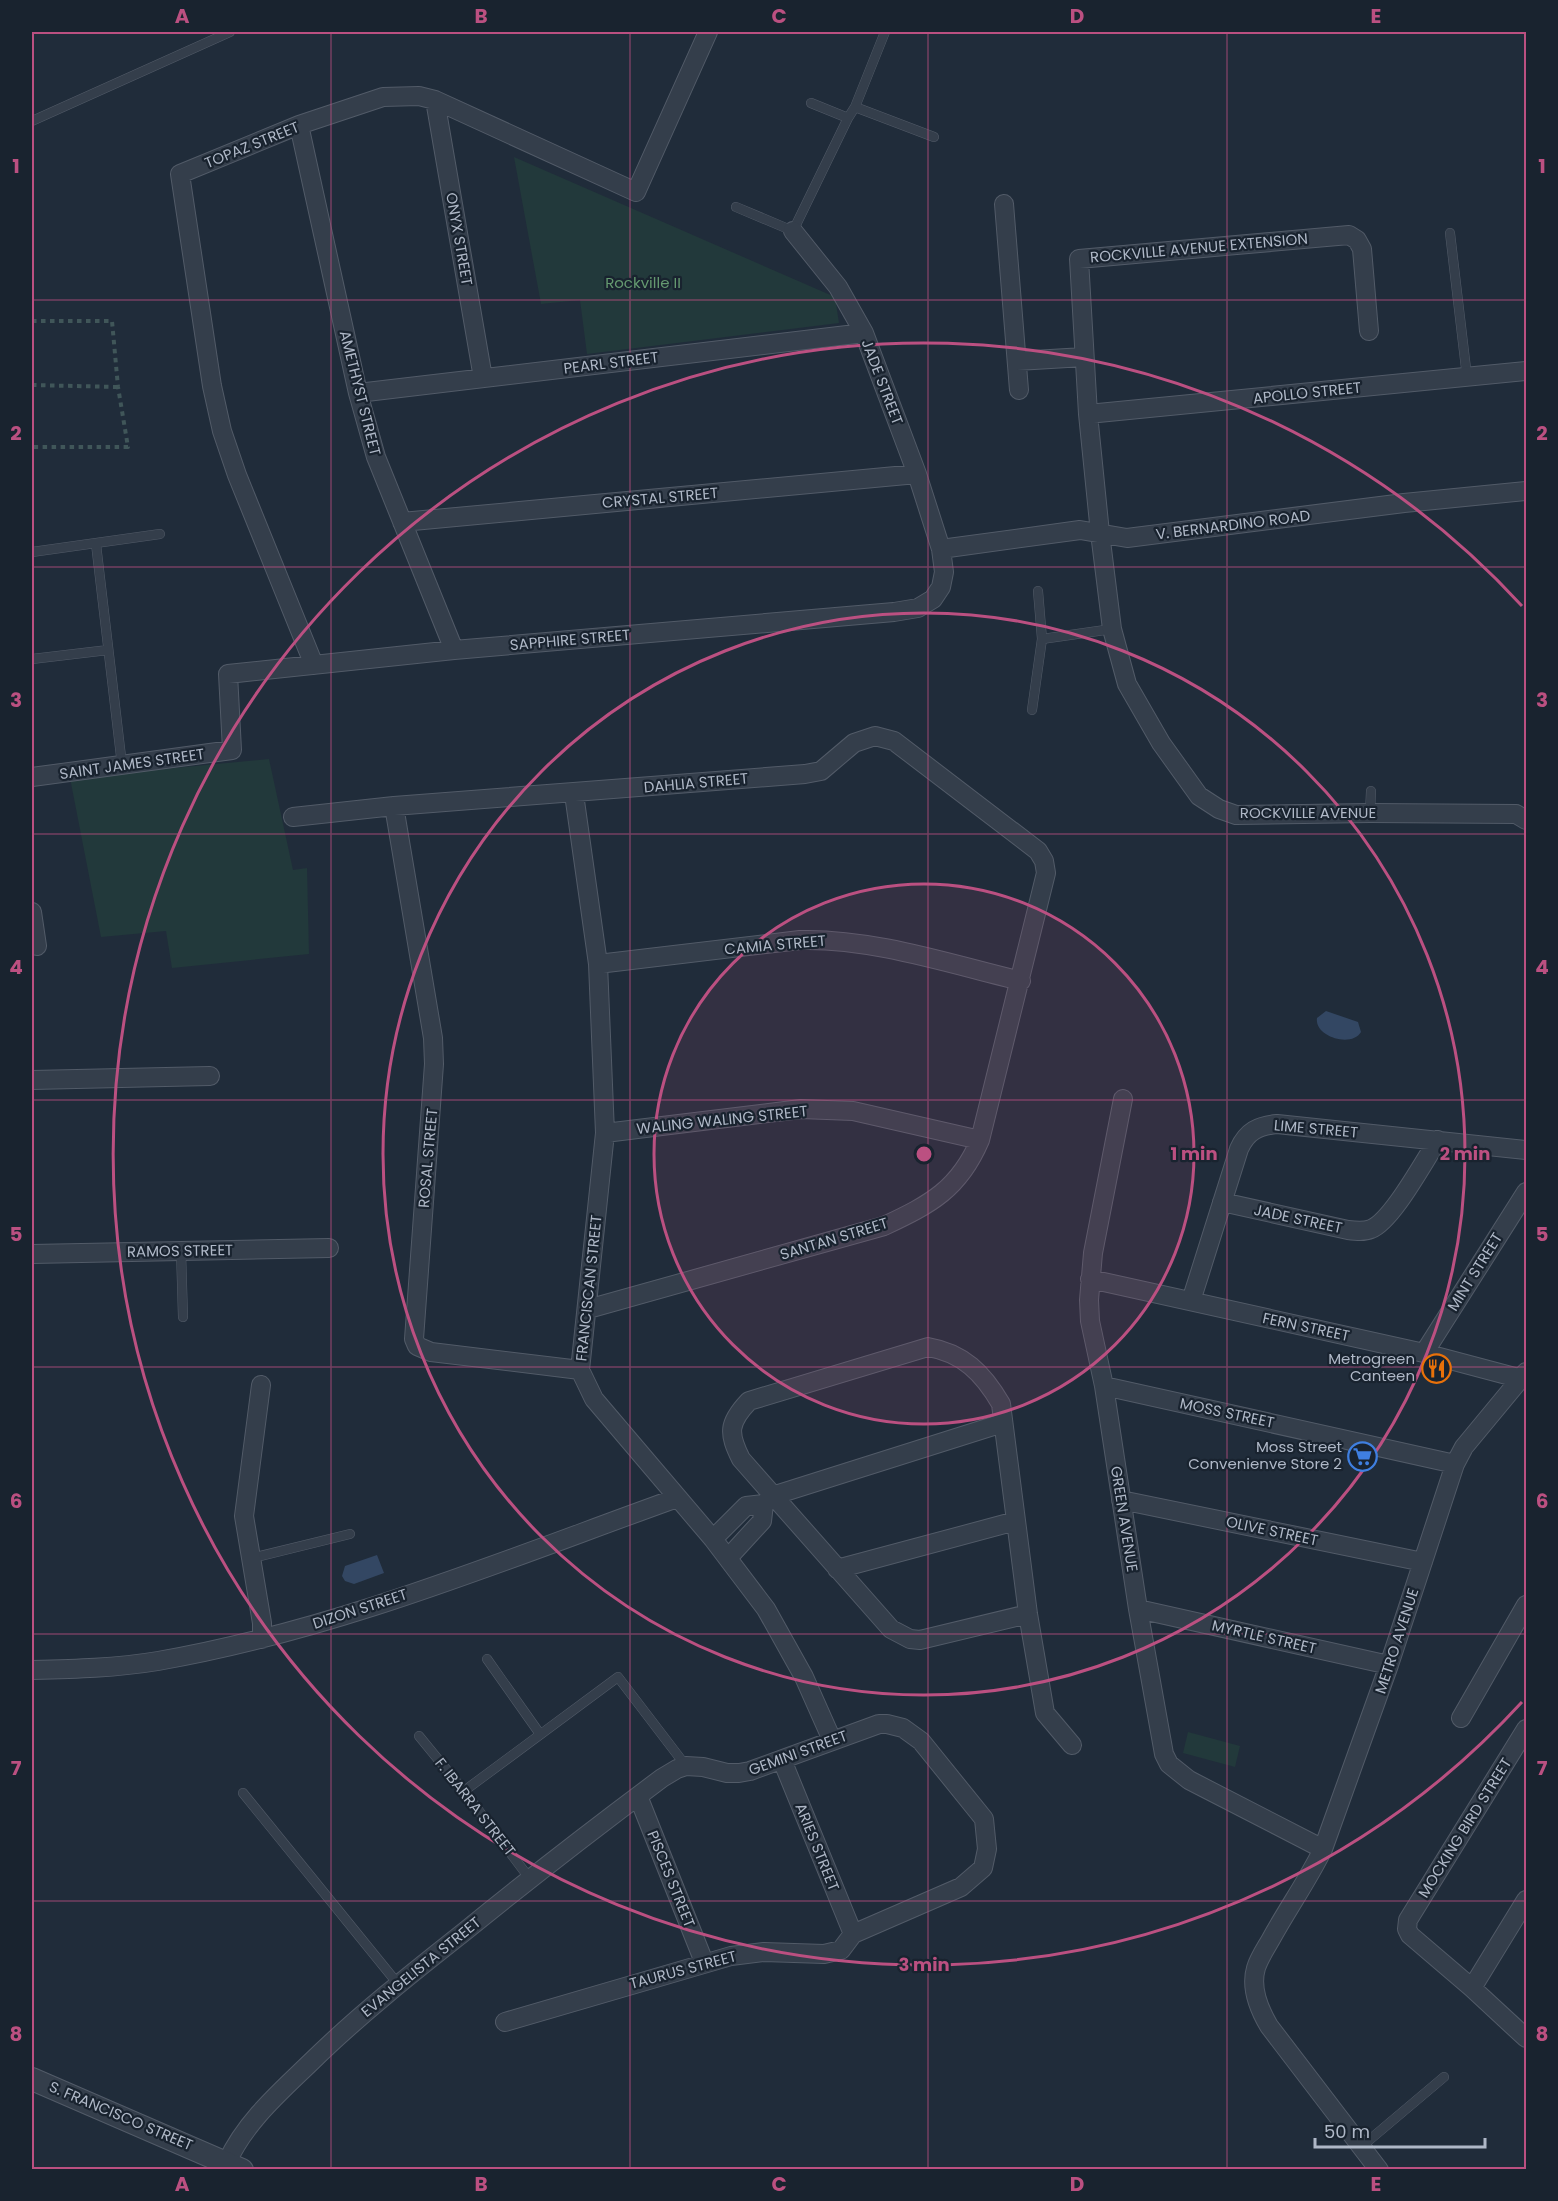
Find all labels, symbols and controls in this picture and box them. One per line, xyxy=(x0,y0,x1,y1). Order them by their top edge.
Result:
text: A xyxy=(175,2,190,30)
text: B xyxy=(474,2,488,30)
text: C xyxy=(771,2,787,30)
text: D xyxy=(1070,2,1084,30)
text: E xyxy=(1371,2,1381,30)
street label: TOPAZ STREET xyxy=(201,116,302,173)
text: 1 xyxy=(12,152,20,180)
text: 1 xyxy=(1538,152,1546,180)
street label: ONYX STREET xyxy=(441,191,478,287)
street label: ROCKVILLE AVENUE EXTENSION xyxy=(1089,228,1309,267)
park label: Rockville II xyxy=(605,272,681,293)
street label: AMETHYST STREET xyxy=(335,328,386,458)
street label: JADE STREET xyxy=(857,336,908,428)
street label: PEARL STREET xyxy=(562,346,660,379)
street label: APOLLO STREET xyxy=(1252,376,1362,409)
text: 2 xyxy=(10,419,22,447)
text: 2 xyxy=(1536,419,1548,447)
street label: CRYSTAL STREET xyxy=(601,482,719,513)
street label: V. BERNARDINO ROAD xyxy=(1155,505,1311,544)
street label: SAPPHIRE STREET xyxy=(509,624,631,655)
text: 3 xyxy=(10,686,22,714)
text: 3 xyxy=(1536,686,1548,714)
street label: SAINT JAMES STREET xyxy=(58,743,206,784)
street label: DAHLIA STREET xyxy=(643,767,749,798)
street label: ROCKVILLE AVENUE xyxy=(1240,802,1376,823)
street label: CAMIA STREET xyxy=(723,930,827,959)
text: 4 xyxy=(9,953,23,981)
text: 4 xyxy=(1535,953,1549,981)
street label: WALING WALING STREET xyxy=(635,1100,808,1139)
street label: ROSAL STREET xyxy=(413,1107,442,1209)
street label: LIME STREET xyxy=(1273,1114,1359,1143)
text: 1 min xyxy=(1170,1141,1218,1166)
text: 2 min xyxy=(1440,1141,1490,1166)
centre of rings xyxy=(914,1144,934,1164)
street label: JADE STREET xyxy=(1252,1199,1344,1238)
street label: SANTAN STREET xyxy=(777,1212,890,1265)
street label: FRANCISCAN STREET xyxy=(570,1214,607,1362)
text: 5 xyxy=(10,1220,23,1248)
text: 5 xyxy=(1536,1220,1549,1248)
street label: MINT STREET xyxy=(1442,1229,1507,1315)
street label: RAMOS STREET xyxy=(127,1239,233,1262)
street label: FERN STREET xyxy=(1261,1307,1352,1346)
place label: Metrogreen Canteen xyxy=(1328,1348,1415,1386)
restaurant icon: Metrogreen Canteen xyxy=(1420,1352,1452,1384)
street label: MOSS STREET xyxy=(1178,1392,1276,1433)
place label: Moss Street Convenienve Store 2 xyxy=(1188,1436,1342,1474)
supermarket icon: Moss Street Convenienve Store 2 xyxy=(1347,1440,1379,1472)
street label: GREEN AVENUE xyxy=(1106,1464,1143,1573)
text: 6 xyxy=(10,1487,22,1515)
text: 6 xyxy=(1536,1487,1548,1515)
street label: OLIVE STREET xyxy=(1224,1511,1320,1550)
street label: DIZON STREET xyxy=(310,1583,410,1634)
street label: METRO AVENUE xyxy=(1370,1585,1423,1696)
street label: MYRTLE STREET xyxy=(1210,1614,1318,1659)
street label: GEMINI STREET xyxy=(745,1725,850,1780)
street label: F. IBARRA STREET xyxy=(430,1753,520,1860)
text: 7 xyxy=(11,1754,22,1782)
street label: MOCKING BIRD STREET xyxy=(1413,1754,1516,1902)
text: 7 xyxy=(1537,1754,1548,1782)
street label: ARIES STREET xyxy=(790,1800,845,1894)
street label: PISCES STREET xyxy=(642,1827,700,1930)
street label: EVANGELISTA STREET xyxy=(356,1912,485,2022)
street label: TAURUS STREET xyxy=(627,1945,739,1994)
text: 3 min xyxy=(898,1952,950,1977)
text: 8 xyxy=(10,2020,22,2048)
text: 8 xyxy=(1536,2020,1548,2048)
street label: S. FRANCISCO STREET xyxy=(46,2076,196,2155)
scale bar xyxy=(1315,2111,1484,2149)
text: 50 m xyxy=(1324,2119,1370,2144)
text: A xyxy=(175,2170,190,2198)
text: B xyxy=(474,2170,488,2198)
text: C xyxy=(771,2170,787,2198)
text: D xyxy=(1070,2170,1084,2198)
text: E xyxy=(1371,2170,1381,2198)

